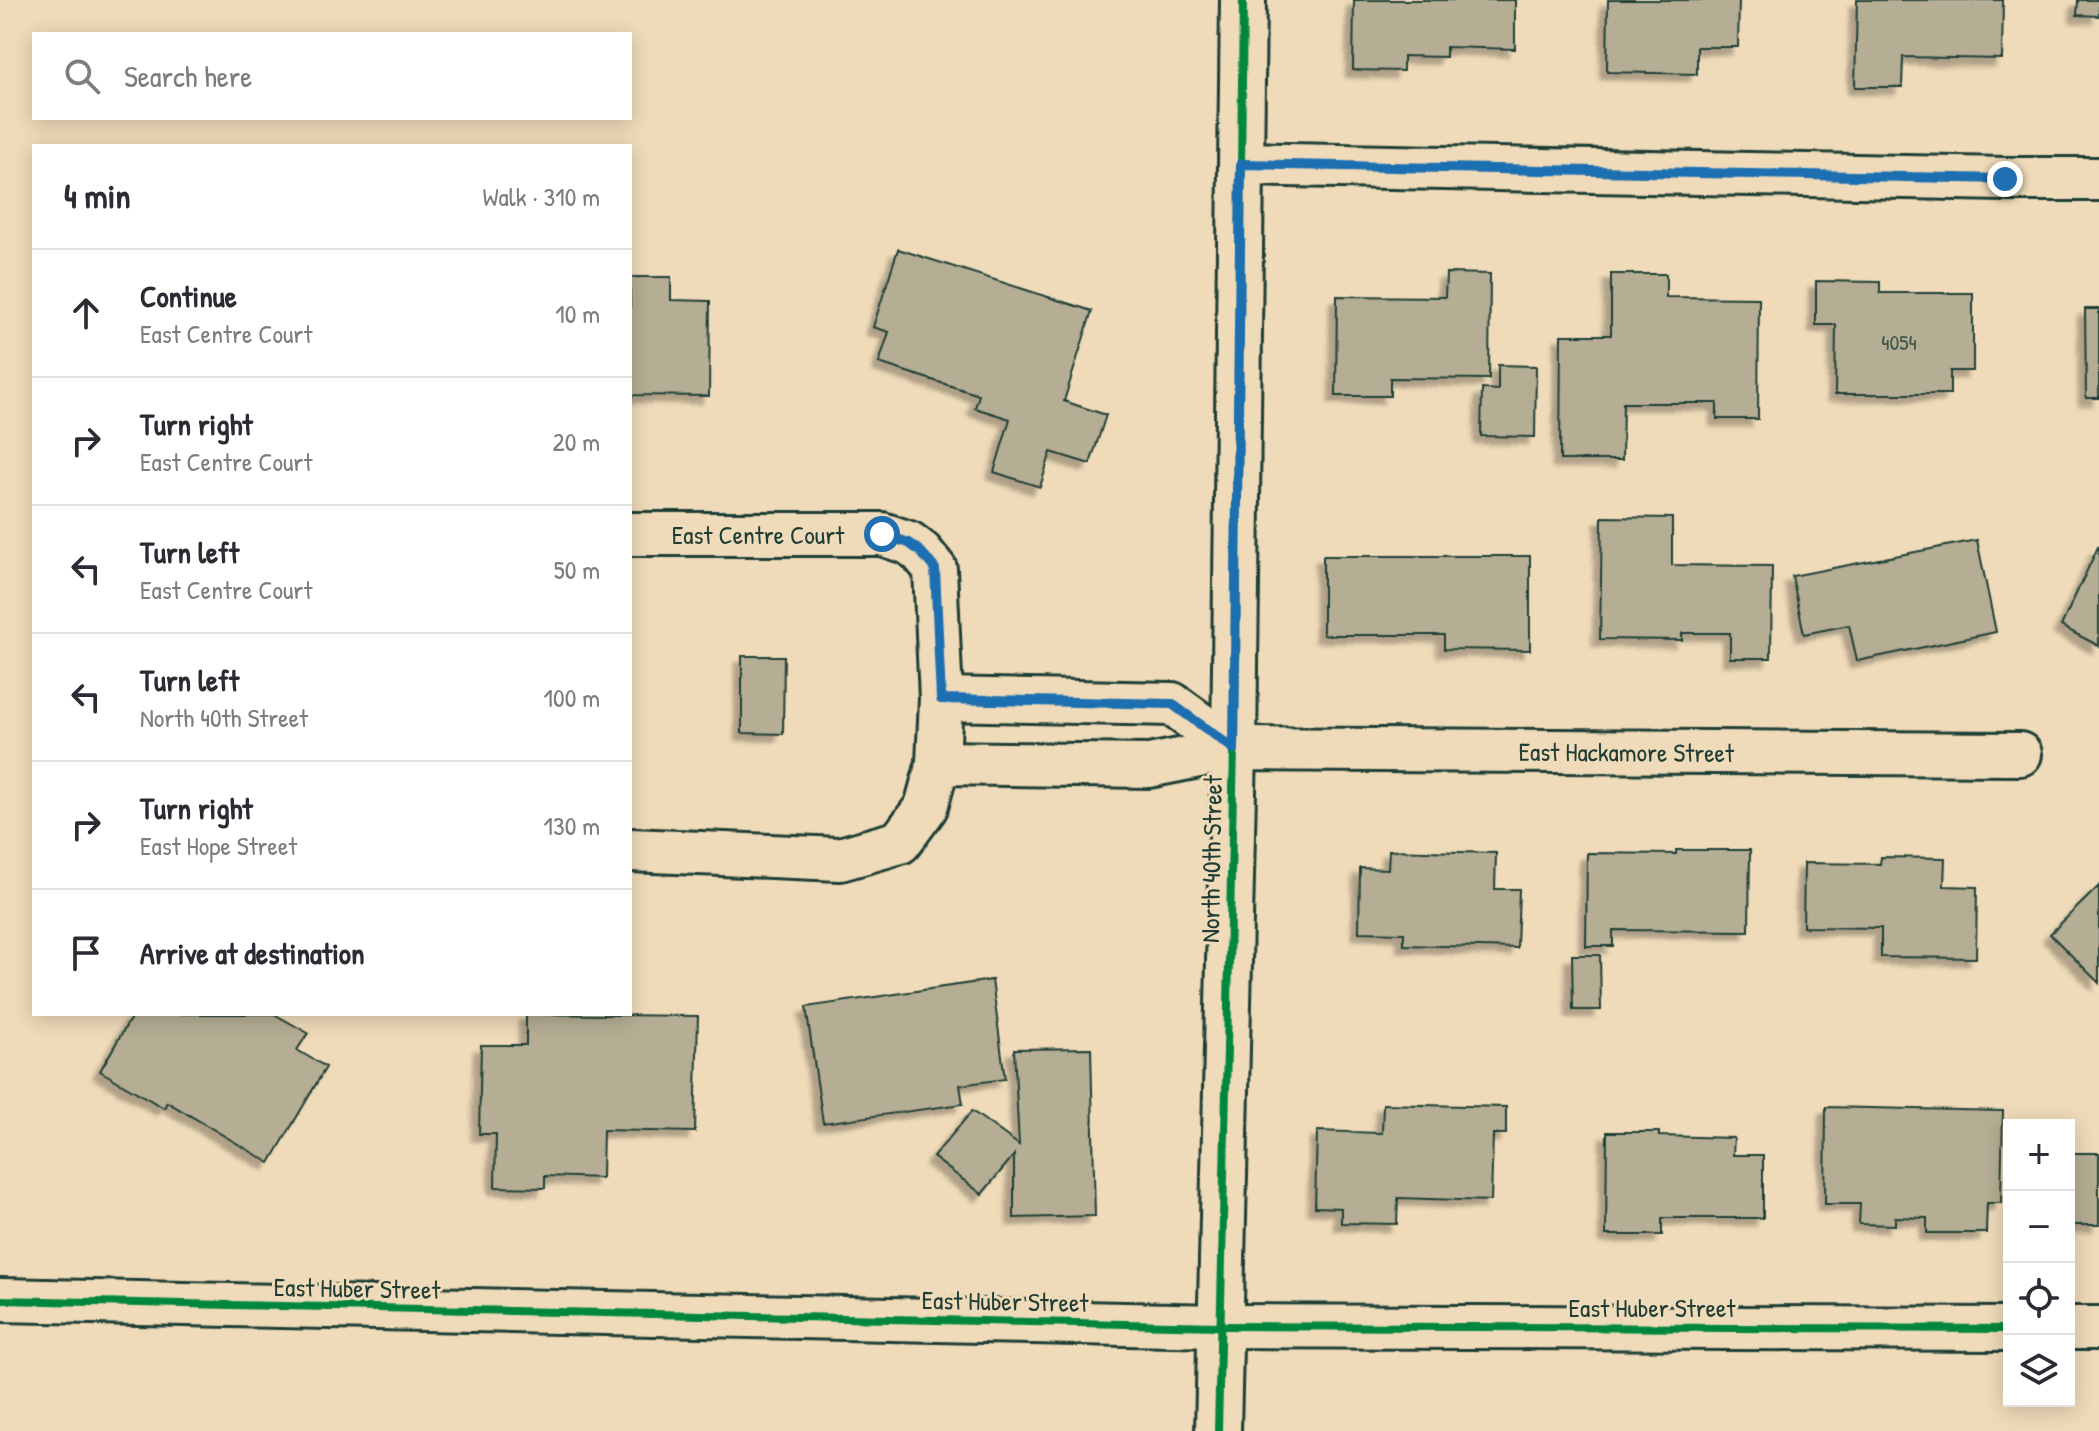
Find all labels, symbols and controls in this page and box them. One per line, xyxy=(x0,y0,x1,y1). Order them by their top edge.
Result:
search box xyxy=(32,32,632,120)
icon: search xyxy=(60,54,104,98)
text: Search here xyxy=(124,56,252,96)
route end xyxy=(1987,161,2023,197)
text: 4 min xyxy=(64,173,131,219)
text: Walk · 310 m xyxy=(483,179,600,214)
text: Continue xyxy=(140,276,237,316)
icon: ahead xyxy=(64,291,108,335)
text: 10 m xyxy=(555,296,600,331)
text: East Centre Court xyxy=(140,316,312,351)
house number: 4054 xyxy=(1881,327,1917,357)
text: Turn right xyxy=(140,404,253,444)
icon: right xyxy=(64,419,108,463)
text: 20 m xyxy=(553,424,600,459)
text: East Centre Court xyxy=(140,444,312,479)
route start xyxy=(864,516,900,552)
street label: East Centre Court xyxy=(672,517,845,552)
text: Turn left xyxy=(140,532,239,572)
icon: left xyxy=(64,547,108,591)
text: 50 m xyxy=(554,552,600,587)
text: East Centre Court xyxy=(140,572,312,607)
text: Turn left xyxy=(140,660,239,700)
icon: left xyxy=(64,675,108,719)
text: 100 m xyxy=(544,680,600,715)
text: North 40th Street xyxy=(140,700,308,735)
street label: East Hackamore Street xyxy=(1519,733,1735,770)
street label: North 40th Street xyxy=(1192,774,1230,943)
text: Turn right xyxy=(140,788,253,828)
icon: right xyxy=(64,803,108,847)
text: 130 m xyxy=(544,808,600,843)
text: East Hope Street xyxy=(140,828,297,863)
icon: arrive xyxy=(64,931,108,975)
text: Arrive at destination xyxy=(140,933,365,973)
map controls xyxy=(2003,1119,2075,1407)
button: + xyxy=(2003,1119,2075,1191)
button: − xyxy=(2003,1191,2075,1263)
button: locate xyxy=(2003,1263,2075,1335)
street label: East Huber Street xyxy=(273,1269,442,1307)
street label: East Huber Street xyxy=(921,1282,1090,1320)
street label: East Huber Street xyxy=(1569,1290,1736,1325)
button: layers xyxy=(2003,1335,2075,1407)

